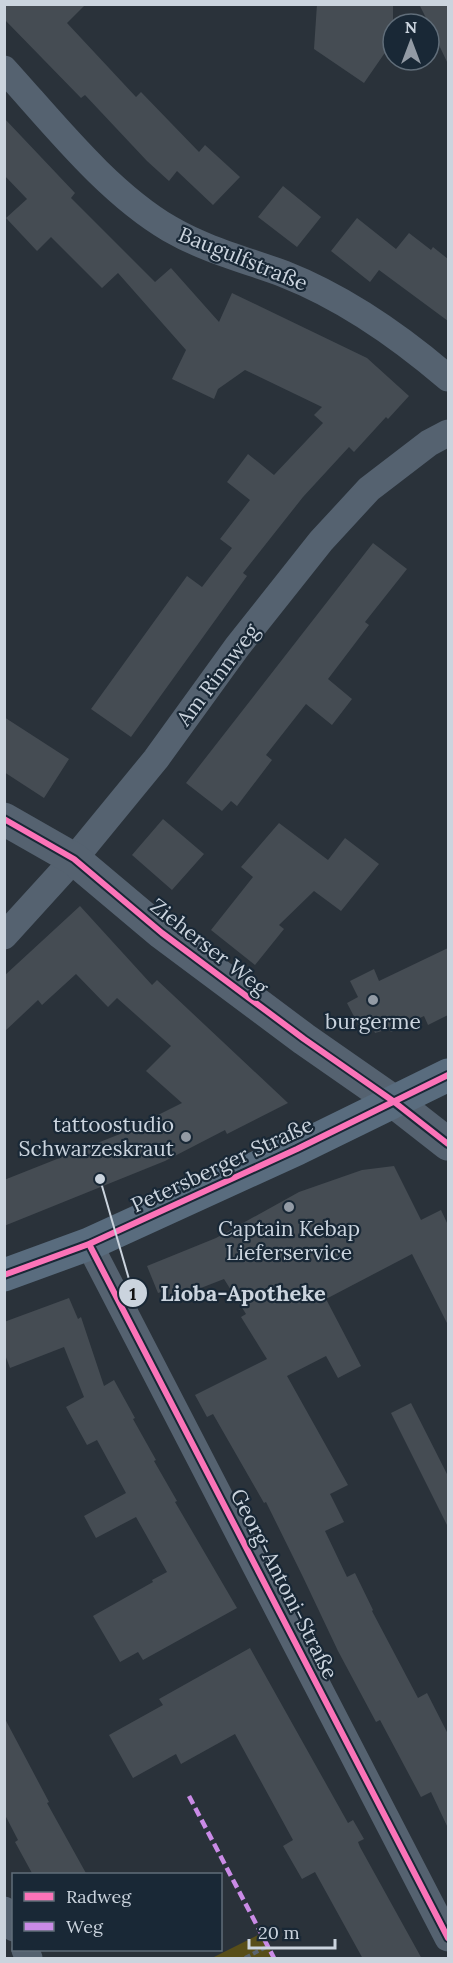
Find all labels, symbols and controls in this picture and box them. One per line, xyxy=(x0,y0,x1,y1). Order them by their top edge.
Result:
north arrow xyxy=(381,12,441,72)
text: N xyxy=(405,17,417,37)
street label: Baugulfstraße xyxy=(175,220,312,297)
street label: Am Rinnweg xyxy=(170,618,265,732)
street label: Zieherser Weg xyxy=(145,892,274,1001)
marker: burgerme xyxy=(366,993,380,1007)
place label: burgerme xyxy=(325,1008,421,1035)
place label: tattoostudio Schwarzeskraut xyxy=(19,1111,175,1162)
street label: Petersberger Straße xyxy=(127,1111,317,1219)
marker: tattoostudio Schwarzeskraut xyxy=(179,1130,193,1144)
marker: Captain Kebap Lieferservice xyxy=(282,1200,296,1214)
place label: Captain Kebap Lieferservice xyxy=(218,1215,360,1266)
callout: Lioba-Apotheke xyxy=(118,1273,338,1313)
text: Lioba-Apotheke xyxy=(160,1279,326,1307)
text: 1 xyxy=(129,1282,137,1305)
street label: Georg-Antoni-Straße xyxy=(225,1484,344,1684)
legend xyxy=(12,1873,222,1951)
text: Radweg xyxy=(66,1885,132,1908)
scale bar xyxy=(249,1912,334,1950)
text: Weg xyxy=(66,1915,104,1938)
text: 20 m xyxy=(258,1921,300,1944)

